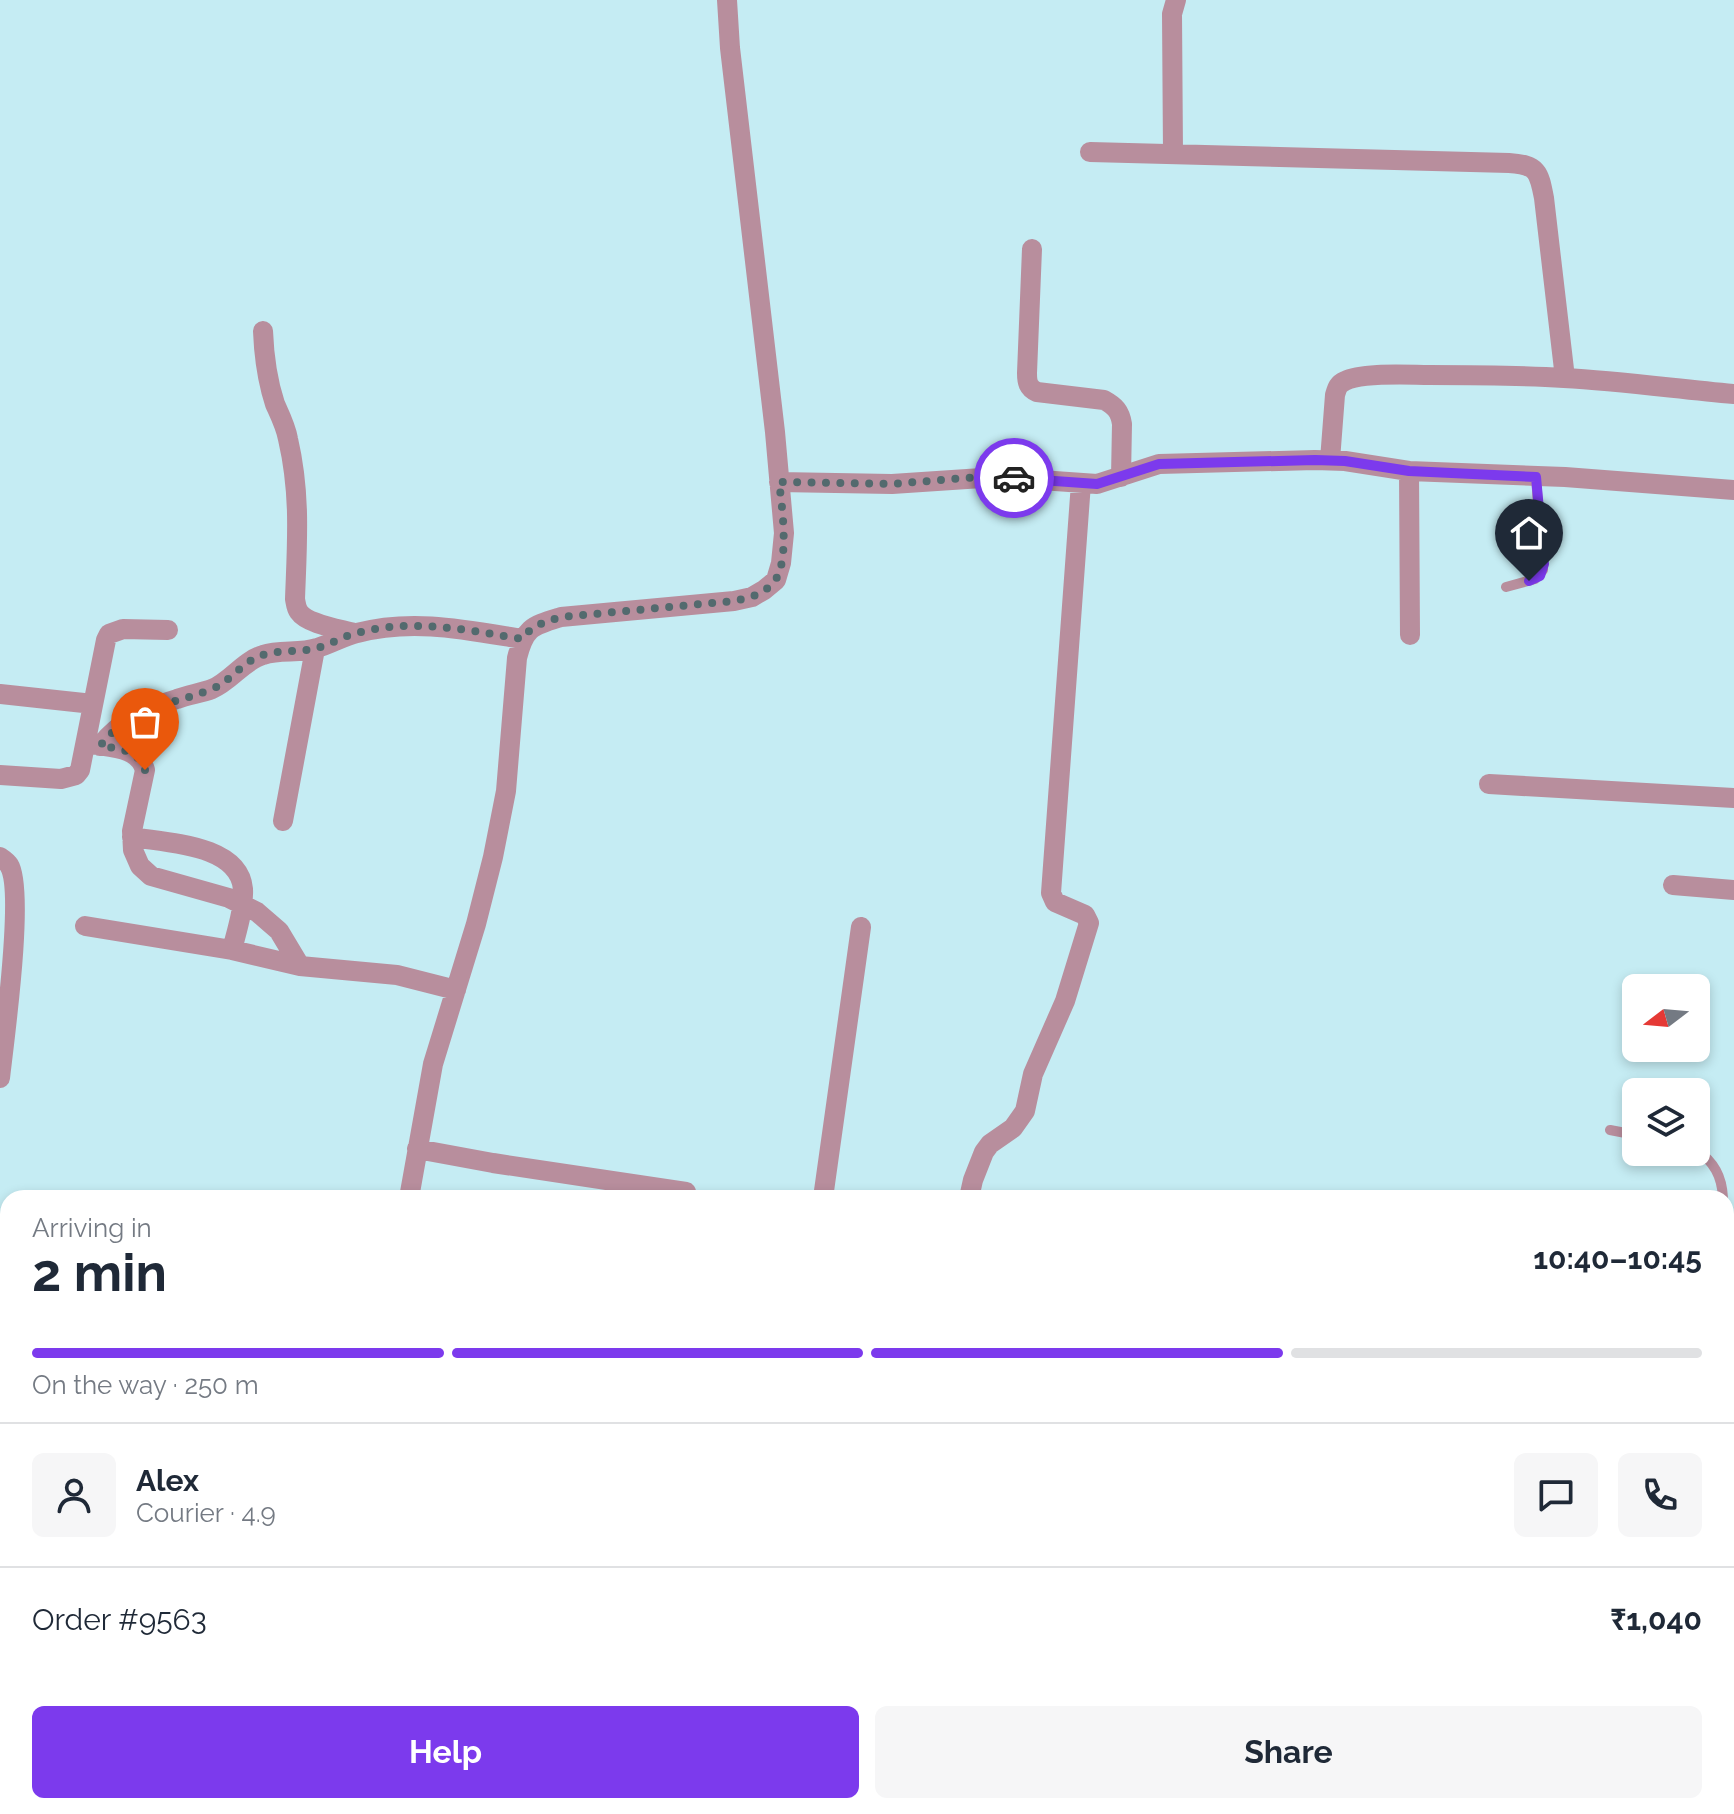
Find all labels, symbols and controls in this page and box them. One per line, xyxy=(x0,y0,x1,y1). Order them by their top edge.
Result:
courier xyxy=(974,438,1054,518)
icon: car xyxy=(992,456,1036,500)
pin xyxy=(1495,499,1563,581)
icon: home xyxy=(1507,511,1551,555)
pin xyxy=(111,688,179,770)
icon: bag xyxy=(123,700,167,744)
north arrow xyxy=(1622,974,1710,1062)
map controls xyxy=(1622,974,1710,1166)
button: layers xyxy=(1622,1078,1710,1166)
text: Arriving in xyxy=(32,1213,152,1243)
text: 10:40–10:45 xyxy=(1533,1241,1702,1276)
text: 2 min xyxy=(32,1242,167,1303)
text: On the way · 250 m xyxy=(32,1370,259,1400)
button: person xyxy=(32,1453,116,1537)
button: chat xyxy=(1514,1453,1598,1537)
button: phone xyxy=(1618,1453,1702,1537)
text: Alex xyxy=(136,1463,199,1498)
text: Courier · 4.9 xyxy=(136,1498,276,1528)
text: Order #9563 xyxy=(32,1602,207,1637)
text: ₹1,040 xyxy=(1610,1602,1702,1637)
button: Help xyxy=(32,1706,859,1798)
button: Share xyxy=(875,1706,1702,1798)

